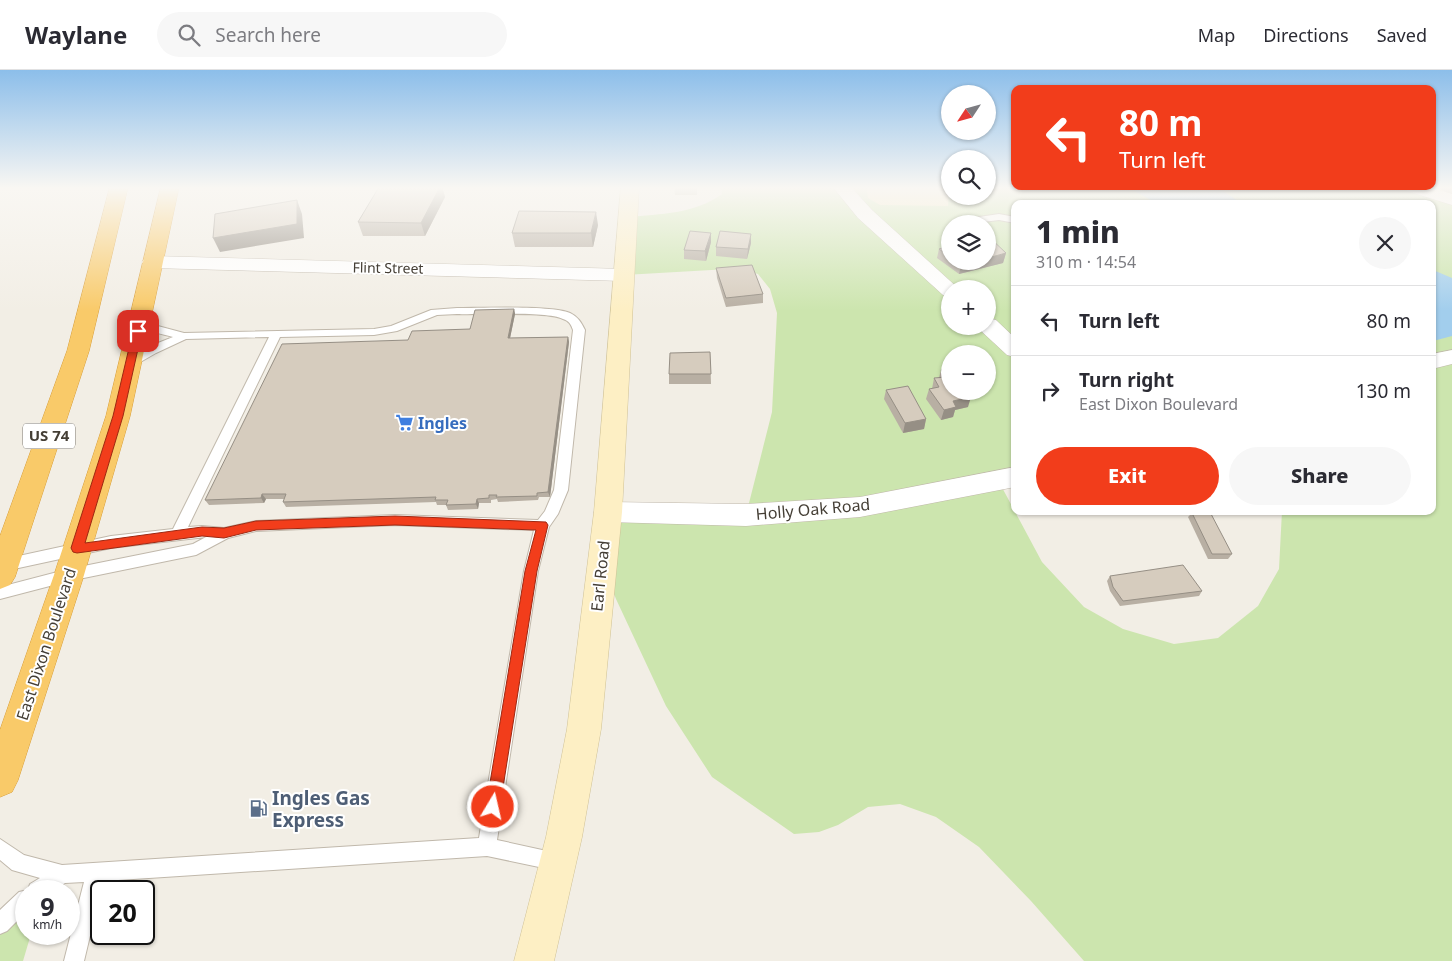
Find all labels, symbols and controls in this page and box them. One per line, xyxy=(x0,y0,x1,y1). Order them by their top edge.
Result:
search box xyxy=(157,12,507,57)
text: Waylane xyxy=(25,18,127,51)
icon: search xyxy=(175,21,203,49)
text: Search here xyxy=(215,22,321,48)
text: Map xyxy=(1198,23,1235,47)
text: Directions xyxy=(1263,23,1349,47)
text: Saved xyxy=(1377,23,1427,47)
north arrow xyxy=(941,85,996,140)
map controls xyxy=(941,85,996,400)
text: 80 m xyxy=(1119,99,1202,146)
icon: left xyxy=(1036,105,1101,170)
text: Turn left xyxy=(1119,144,1206,174)
button: search xyxy=(941,150,996,205)
text: 1 min xyxy=(1036,211,1120,252)
button: layers xyxy=(941,215,996,270)
button: close xyxy=(1359,217,1411,269)
text: 310 m · 14:54 xyxy=(1036,251,1136,273)
street label: Flint Street xyxy=(352,257,424,278)
button: + xyxy=(941,280,996,335)
icon: left xyxy=(1036,307,1064,335)
text: Turn left xyxy=(1079,308,1160,334)
text: 80 m xyxy=(1367,308,1411,334)
pin xyxy=(117,310,159,352)
icon: arrive xyxy=(124,317,152,345)
button: − xyxy=(941,345,996,400)
text: Turn right xyxy=(1079,367,1174,393)
icon: right xyxy=(1036,377,1064,405)
text: 130 m xyxy=(1356,378,1411,404)
text: East Dixon Boulevard xyxy=(1079,393,1238,415)
place label: Ingles xyxy=(418,412,467,434)
supermarket icon: Ingles xyxy=(394,413,414,433)
road number: US 74 xyxy=(23,424,75,448)
button: Exit xyxy=(1036,447,1219,505)
button: Share xyxy=(1229,447,1411,505)
street label: Holly Oak Road xyxy=(755,493,871,525)
street label: Earl Road xyxy=(585,539,615,613)
street label: East Dixon Boulevard xyxy=(11,565,81,723)
position arrow xyxy=(466,780,518,832)
place label: Ingles Gas Express xyxy=(272,785,370,833)
fuel station icon: Ingles Gas Express xyxy=(248,799,268,819)
speed limit sign: 20 xyxy=(90,880,155,945)
text: 9 xyxy=(40,889,55,923)
text: km/h xyxy=(33,916,62,933)

